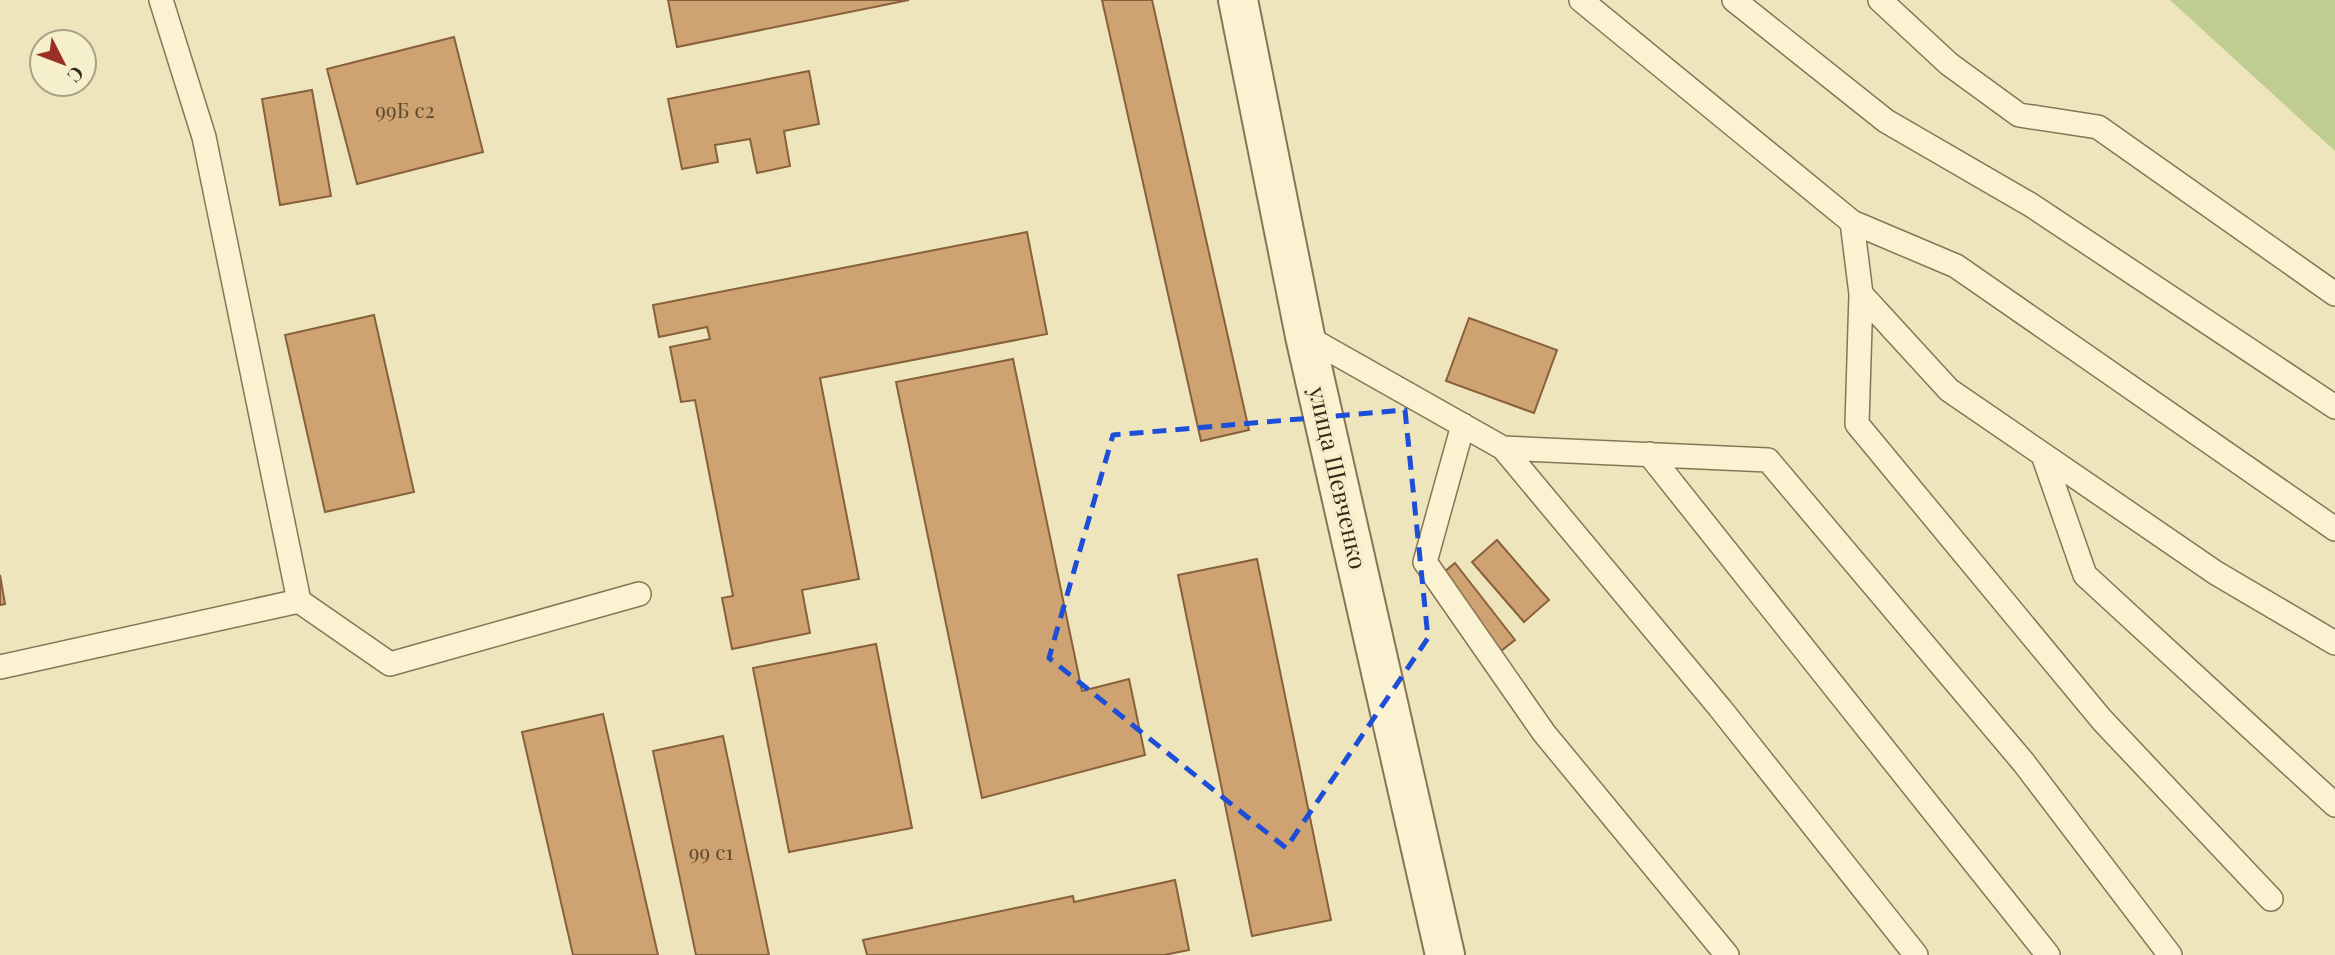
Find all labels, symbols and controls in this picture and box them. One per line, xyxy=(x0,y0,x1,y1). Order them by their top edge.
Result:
north arrow xyxy=(28,28,98,98)
text: С xyxy=(62,61,91,89)
house number: 99Б с2 xyxy=(375,95,435,123)
street label: улица Шевченко xyxy=(1302,382,1376,572)
house number: 99 с1 xyxy=(689,837,734,865)

